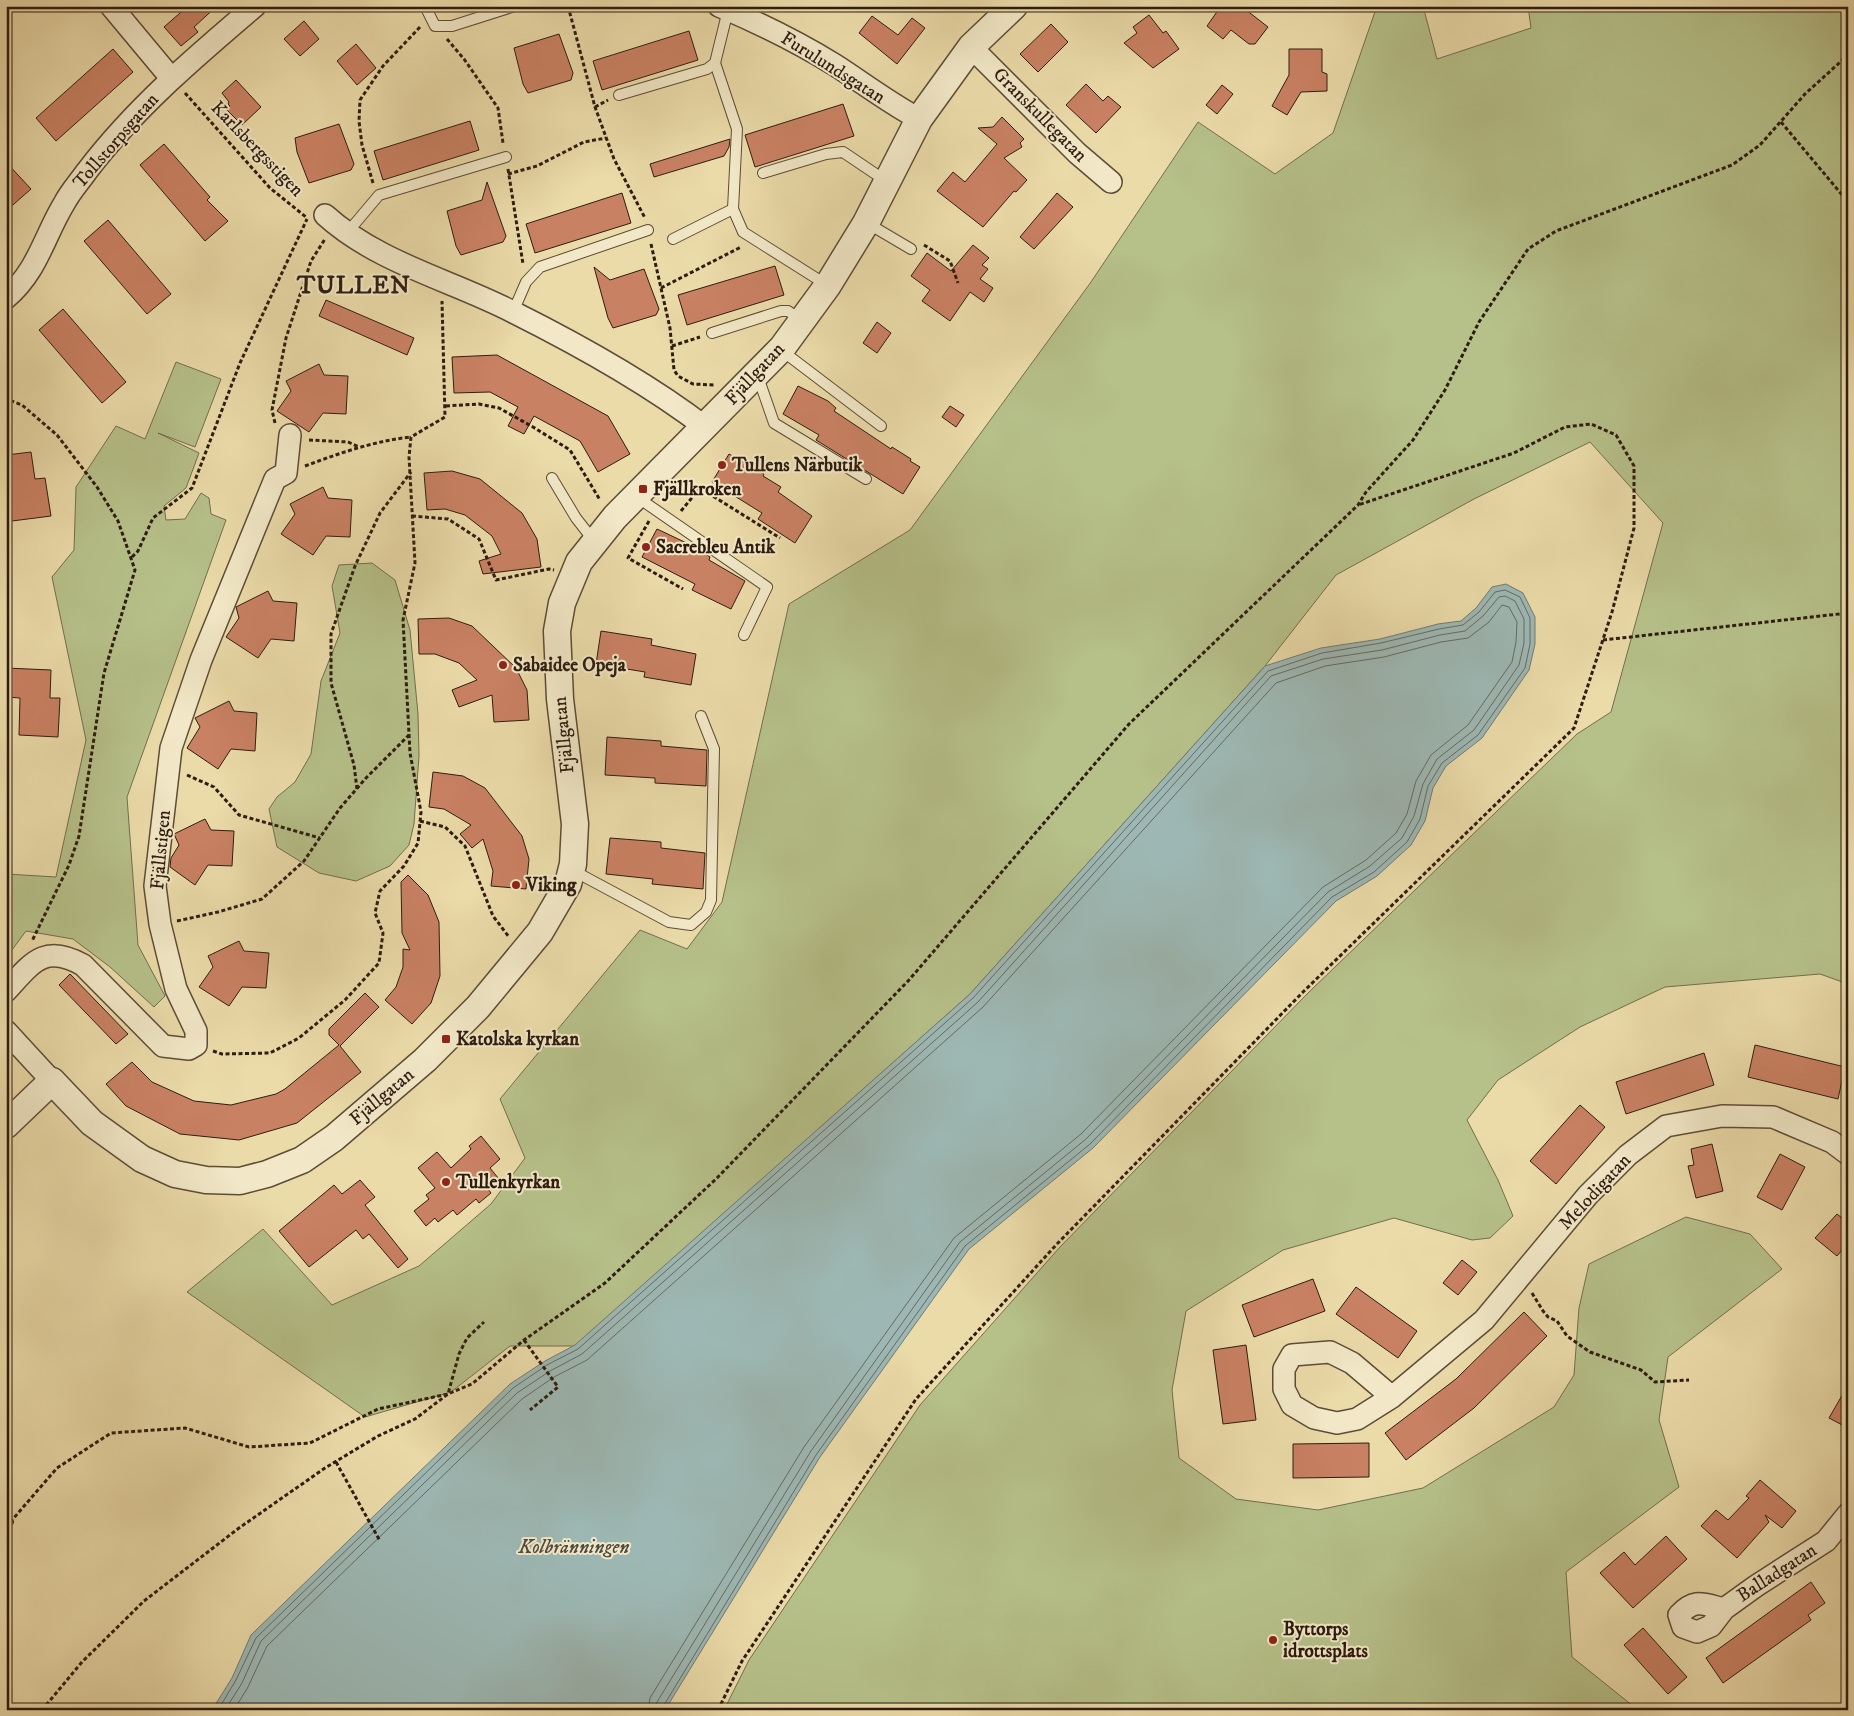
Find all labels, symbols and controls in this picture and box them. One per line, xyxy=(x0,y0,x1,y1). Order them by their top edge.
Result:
street label: Furulundsgatan xyxy=(777,27,889,109)
street label: Granskullegatan xyxy=(988,63,1092,167)
street label: Tollstorpsgatan xyxy=(68,89,164,193)
street label: Karlsbergsstigen xyxy=(206,96,308,202)
district label: TULLEN xyxy=(296,271,411,301)
street label: Fjällgatan xyxy=(720,338,790,410)
place label: Tullens Närbutik xyxy=(731,454,863,477)
marker: Tullens Närbutik xyxy=(716,459,728,471)
place label: Fjällkroken xyxy=(653,478,742,502)
marker: Fjällkroken xyxy=(637,483,649,495)
place label: Sacrebleu Antik xyxy=(656,536,776,559)
marker: Sacrebleu Antik xyxy=(640,541,652,553)
place label: Sabaidee Opeja xyxy=(513,654,627,678)
marker: Sabaidee Opeja xyxy=(497,659,509,671)
street label: Fjällgatan xyxy=(549,695,579,775)
street label: Fjällstigen xyxy=(146,809,176,891)
place label: Viking xyxy=(525,874,577,897)
marker: Viking xyxy=(510,879,522,891)
place label: Katolska kyrkan xyxy=(456,1028,580,1051)
marker: Katolska kyrkan xyxy=(440,1033,452,1045)
street label: Fjällgatan xyxy=(345,1063,419,1131)
street label: Melodigatan xyxy=(1554,1149,1636,1235)
place label: Tullenkyrkan xyxy=(455,1171,561,1194)
marker: Tullenkyrkan xyxy=(440,1176,452,1188)
water label: Kolbränningen xyxy=(517,1535,630,1560)
street label: Balladgatan xyxy=(1733,1539,1821,1607)
place label: Byttorps idrottsplats xyxy=(1283,1618,1369,1663)
marker: Byttorps idrottsplats xyxy=(1267,1634,1279,1646)

